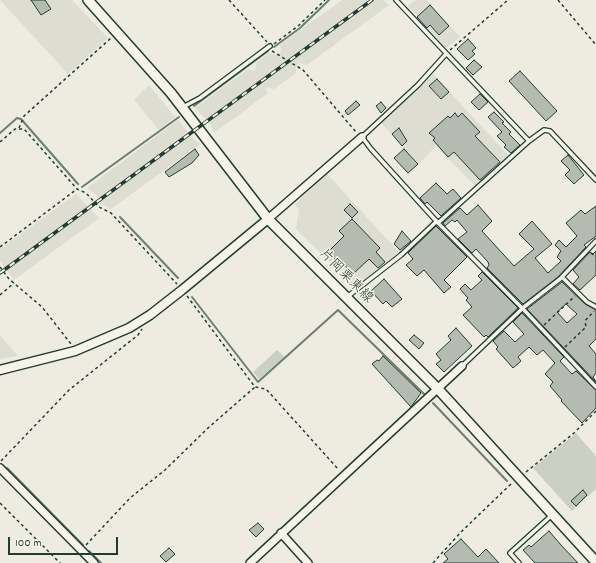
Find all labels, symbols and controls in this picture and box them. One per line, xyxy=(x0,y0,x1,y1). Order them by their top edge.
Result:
street label: 片岡栗東線 xyxy=(314,246,376,308)
scale bar xyxy=(10,529,120,555)
text: 100 m xyxy=(15,535,42,552)

